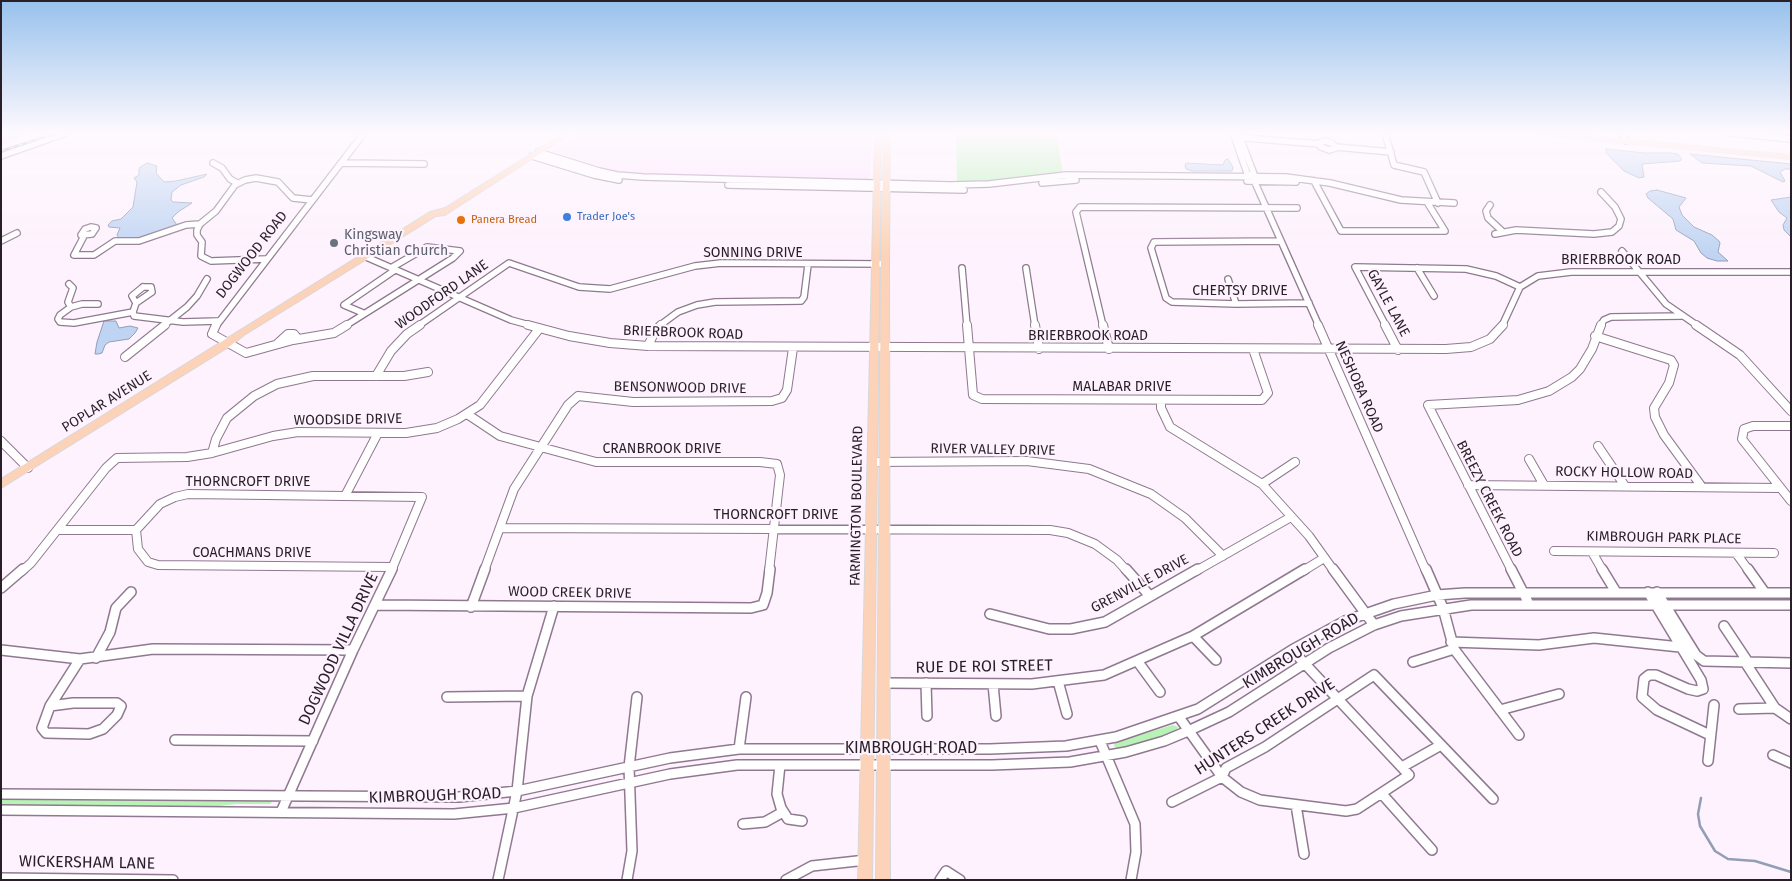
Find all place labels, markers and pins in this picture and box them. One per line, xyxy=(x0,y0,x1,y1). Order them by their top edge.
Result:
place label: Trader Joe's xyxy=(577,210,635,224)
marker: Trader Joe's xyxy=(561,211,573,223)
place label: Panera Bread xyxy=(471,213,537,227)
marker: Panera Bread xyxy=(455,214,467,226)
place label: Kingsway Christian Church xyxy=(344,227,448,260)
marker: Kingsway Christian Church xyxy=(328,237,340,249)

